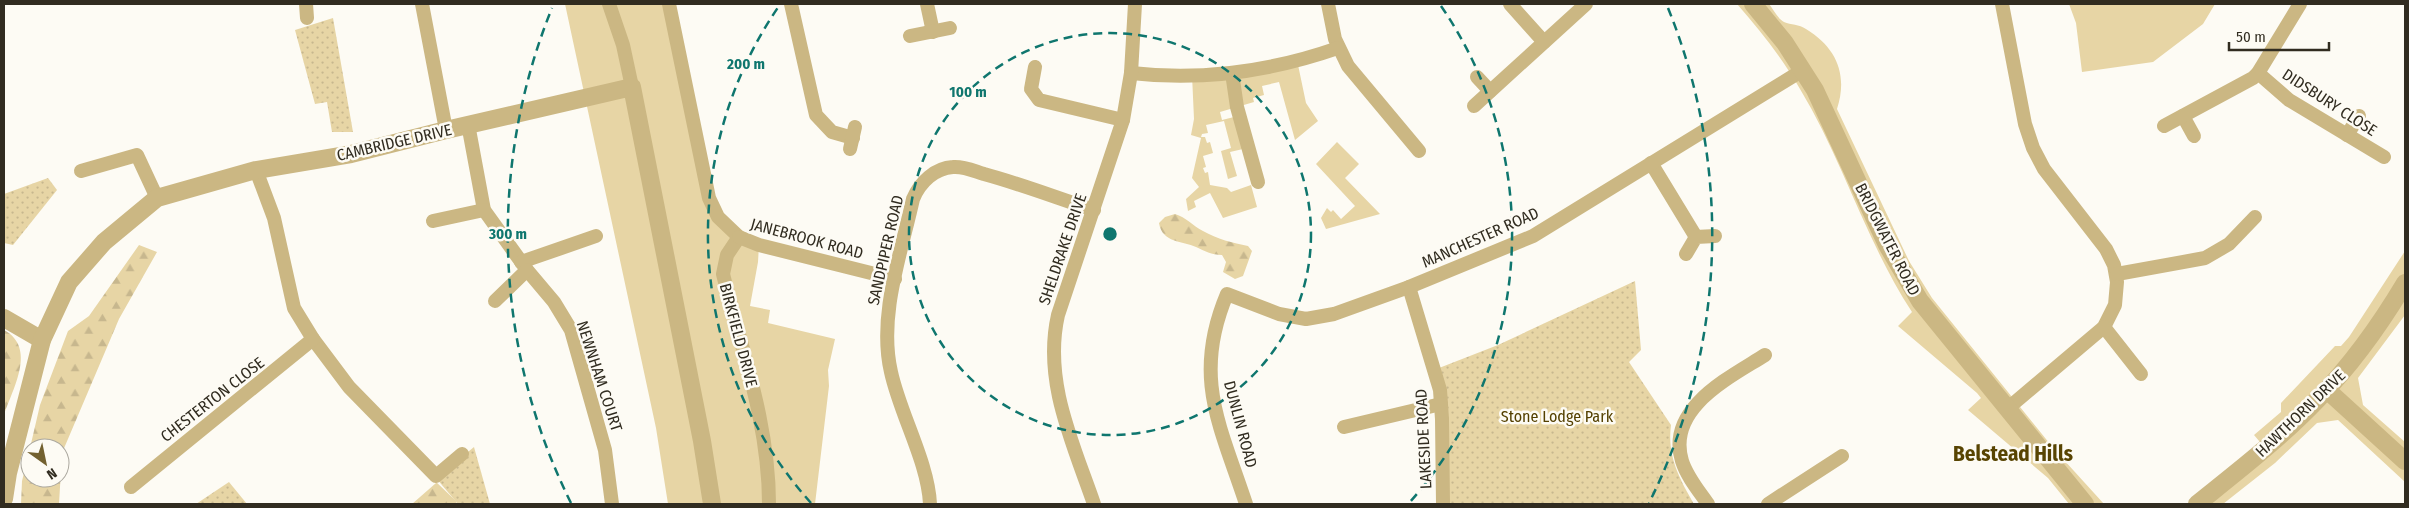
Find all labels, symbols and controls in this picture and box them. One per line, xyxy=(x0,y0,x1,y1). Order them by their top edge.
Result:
scale bar xyxy=(2229,20,2329,52)
text: 50 m xyxy=(2236,28,2266,46)
text: 200 m xyxy=(726,55,765,73)
street label: DIDSBURY CLOSE xyxy=(2279,65,2381,140)
text: 100 m xyxy=(949,83,987,101)
street label: CAMBRIDGE DRIVE xyxy=(335,120,453,165)
street label: BRIDGWATER ROAD xyxy=(1851,180,1924,298)
street label: SHELDRAKE DRIVE xyxy=(1035,191,1090,307)
street label: SANDPIPER ROAD xyxy=(864,193,907,307)
street label: MANCHESTER ROAD xyxy=(1419,203,1542,272)
street label: JANEBROOK ROAD xyxy=(748,214,865,263)
text: 300 m xyxy=(488,225,527,243)
centre of rings xyxy=(1101,225,1119,243)
street label: BIRKFIELD DRIVE xyxy=(716,281,762,389)
street label: NEWNHAM COURT xyxy=(573,318,627,434)
street label: CHESTERTON CLOSE xyxy=(157,353,268,446)
street label: HAWTHORN DRIVE xyxy=(2252,366,2349,461)
street label: DUNLIN ROAD xyxy=(1220,379,1261,470)
street label: LAKESIDE ROAD xyxy=(1411,388,1436,489)
park label: Stone Lodge Park xyxy=(1501,407,1614,426)
north arrow xyxy=(20,438,70,488)
district label: Belstead Hills xyxy=(1953,441,2073,467)
text: N xyxy=(44,464,60,483)

